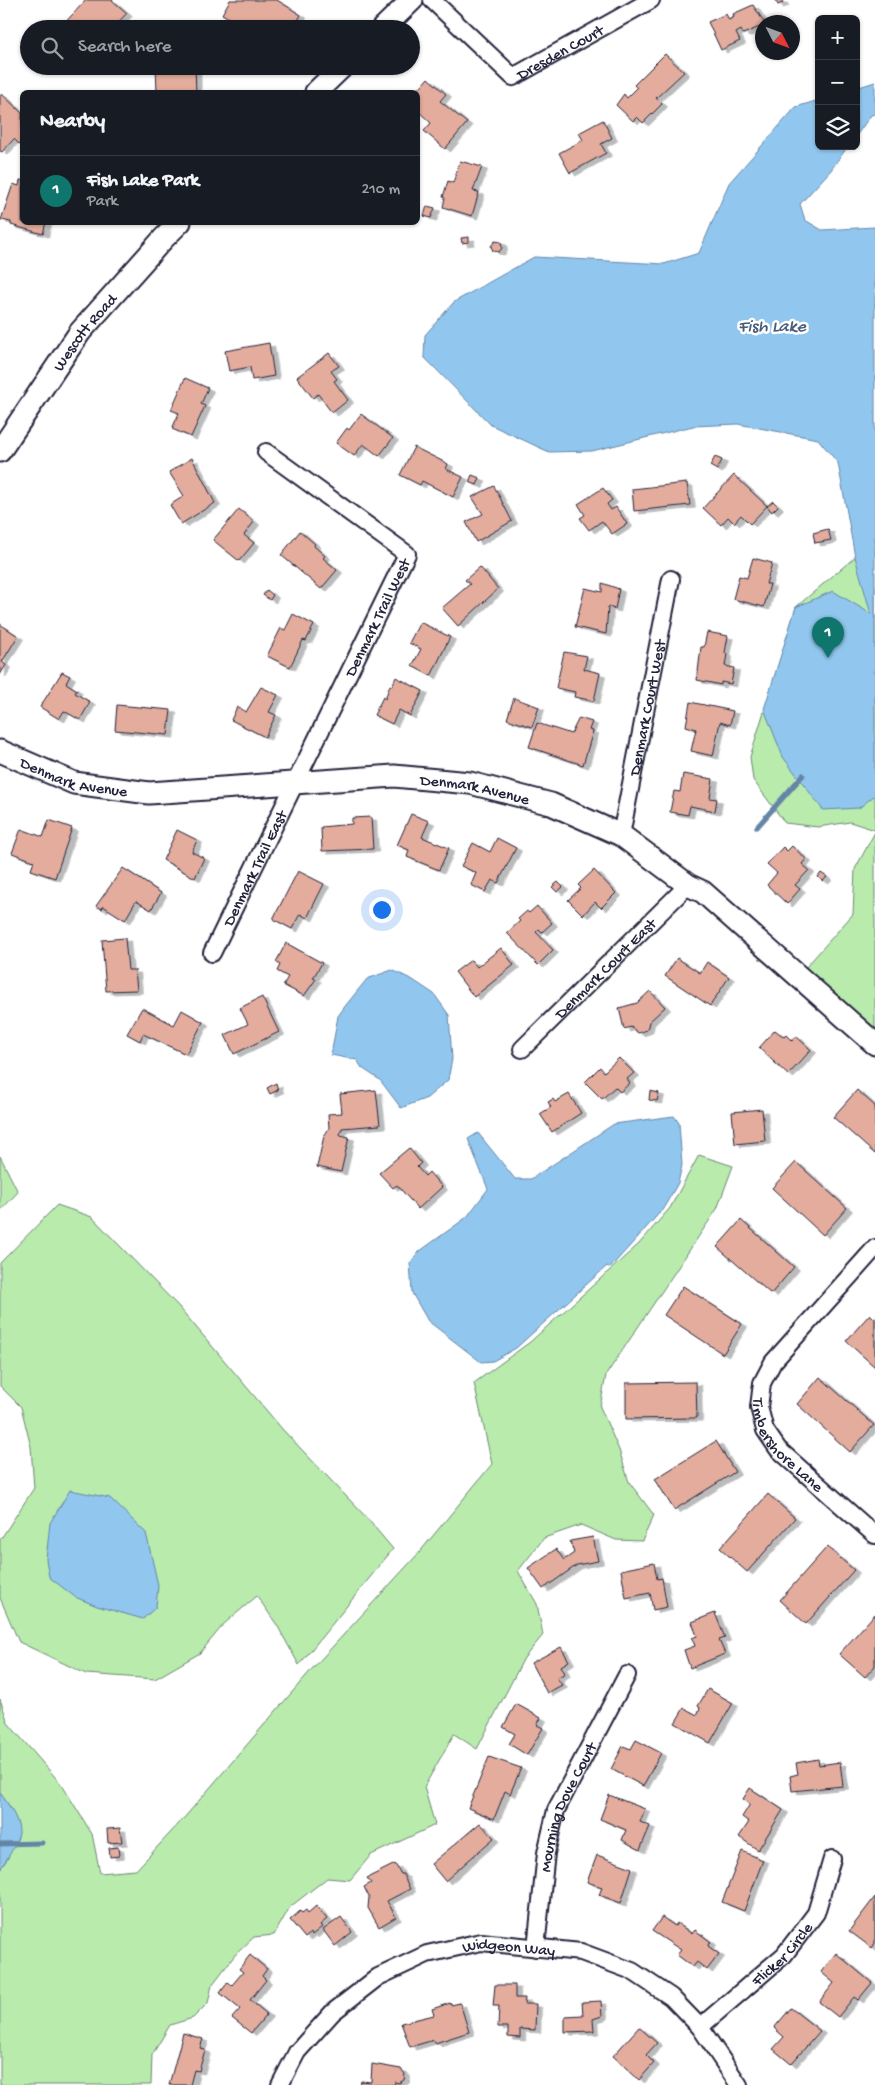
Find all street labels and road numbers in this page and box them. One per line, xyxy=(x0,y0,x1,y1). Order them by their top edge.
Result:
street label: Dresden Court xyxy=(514,22,609,86)
street label: Wescott Road xyxy=(50,290,124,376)
street label: Denmark Trail West xyxy=(342,555,417,682)
street label: Denmark Court West xyxy=(627,637,672,779)
street label: Denmark Avenue xyxy=(15,754,129,803)
street label: Denmark Avenue xyxy=(418,772,532,811)
street label: Denmark Trail East xyxy=(220,807,294,931)
street label: Denmark Court East xyxy=(552,915,663,1025)
street label: Timbershore Lane xyxy=(746,1395,826,1498)
street label: Mourning Dove Court xyxy=(538,1739,603,1873)
street label: Flicker Circle xyxy=(748,1919,819,1992)
street label: Widgeon Way xyxy=(461,1936,556,1962)

